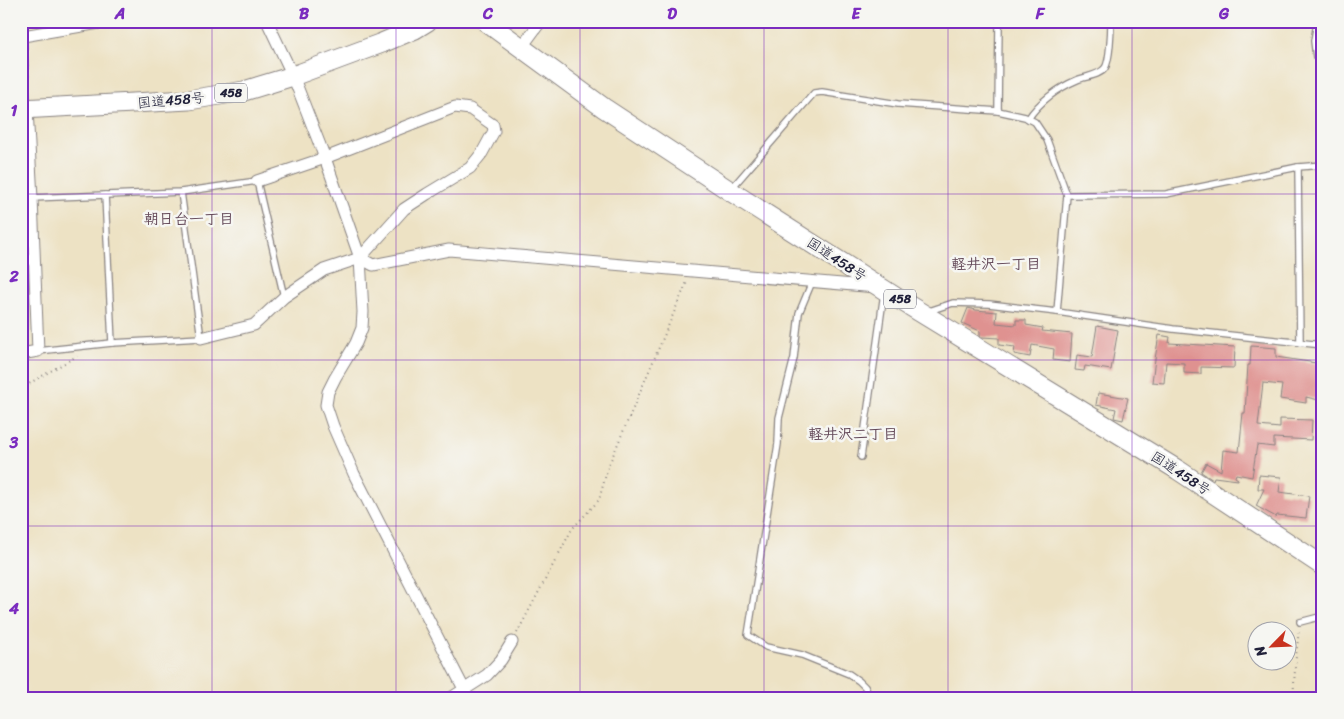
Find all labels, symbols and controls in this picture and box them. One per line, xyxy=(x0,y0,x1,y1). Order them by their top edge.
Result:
text: A xyxy=(114,0,125,28)
text: B xyxy=(299,0,310,28)
text: C xyxy=(482,0,494,28)
text: D xyxy=(667,0,677,28)
text: E xyxy=(852,0,862,28)
text: F xyxy=(1035,0,1046,28)
text: G xyxy=(1218,0,1230,28)
road number: 458 xyxy=(215,84,247,102)
street label: 国道458号 xyxy=(136,85,206,116)
text: 1 xyxy=(11,96,18,125)
district label: 朝日台一丁目 xyxy=(144,206,234,232)
street label: 国道458号 xyxy=(802,230,872,288)
district label: 軽井沢一丁目 xyxy=(951,251,1041,277)
text: 2 xyxy=(8,262,19,291)
road number: 458 xyxy=(884,290,916,308)
district label: 軽井沢二丁目 xyxy=(808,421,898,447)
text: 3 xyxy=(9,428,19,457)
street label: 国道458号 xyxy=(1146,444,1216,502)
text: 4 xyxy=(8,594,19,623)
north arrow xyxy=(1246,622,1296,672)
text: N xyxy=(1247,641,1274,662)

